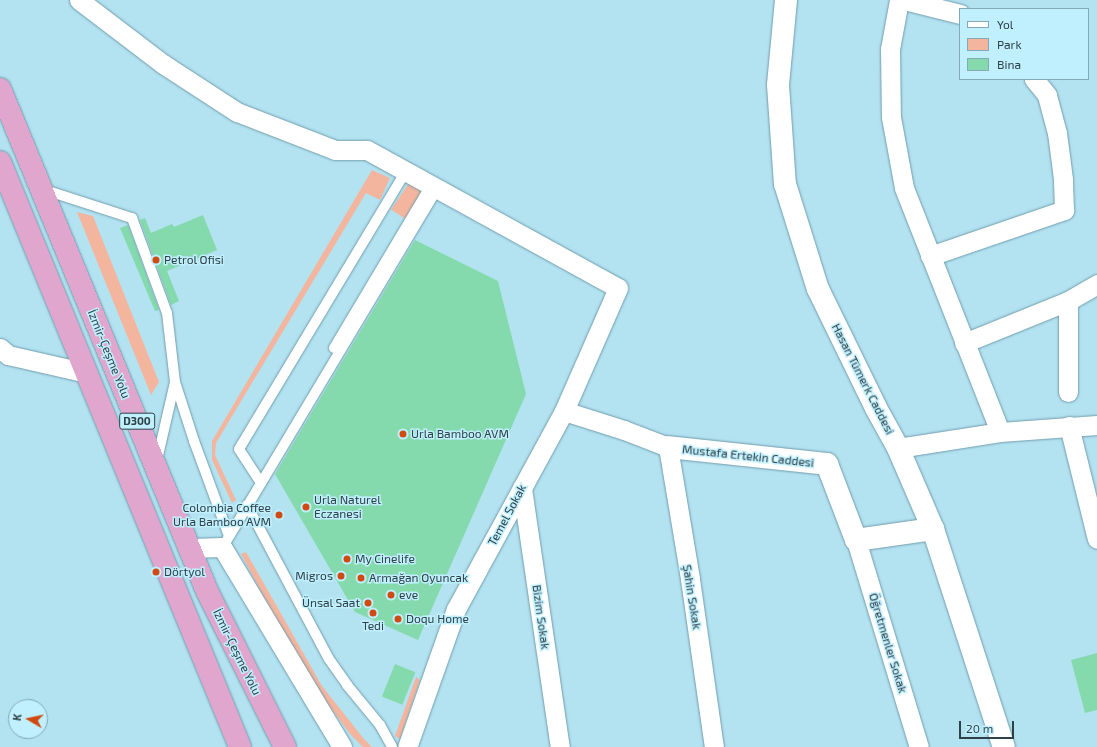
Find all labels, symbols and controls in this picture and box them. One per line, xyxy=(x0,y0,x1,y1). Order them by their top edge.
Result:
legend xyxy=(959,8,1089,80)
text: Yol xyxy=(997,17,1013,31)
text: Park xyxy=(997,37,1022,51)
text: Bina xyxy=(997,57,1021,71)
place label: Petrol Ofisi xyxy=(164,253,224,267)
marker: Petrol Ofisi xyxy=(151,255,161,265)
street label: İzmir-Çeşme Yolu xyxy=(85,307,133,401)
street label: Hasan Tümerk Caddesi xyxy=(829,321,897,437)
road number: D300 xyxy=(119,412,155,430)
place label: Urla Bamboo AVM xyxy=(411,427,509,441)
marker: Urla Bamboo AVM xyxy=(398,429,408,439)
street label: Mustafa Ertekin Caddesi xyxy=(681,442,815,470)
street label: Temel Sokak xyxy=(485,482,529,548)
place label: Urla Naturel Eczanesi xyxy=(314,493,381,521)
place label: Colombia Coffee Urla Bamboo AVM xyxy=(173,501,271,529)
marker: Urla Naturel Eczanesi xyxy=(301,502,311,512)
marker: Colombia Coffee Urla Bamboo AVM xyxy=(274,510,284,520)
place label: My Cinelife xyxy=(355,552,415,566)
marker: My Cinelife xyxy=(342,554,352,564)
street label: Şahin Sokak xyxy=(680,564,704,630)
place label: Dörtyol xyxy=(164,565,205,579)
marker: Dörtyol xyxy=(151,567,161,577)
place label: Migros xyxy=(295,569,333,583)
marker: Migros xyxy=(336,571,346,581)
place label: Armağan Oyuncak xyxy=(369,571,468,585)
marker: Armağan Oyuncak xyxy=(356,573,366,583)
street label: Bizim Sokak xyxy=(529,584,553,650)
place label: eve xyxy=(399,588,418,602)
marker: eve xyxy=(386,590,396,600)
street label: Öğretmenler Sokak xyxy=(866,591,910,695)
place label: Ünsal Saat xyxy=(302,596,360,610)
marker: Ünsal Saat xyxy=(363,598,373,608)
street label: İzmir-Çeşme Yolu xyxy=(210,606,264,698)
marker: Tedi xyxy=(368,608,378,618)
place label: Doqu Home xyxy=(406,612,469,626)
marker: Doqu Home xyxy=(393,614,403,624)
place label: Tedi xyxy=(362,619,384,633)
north arrow xyxy=(8,699,48,739)
text: K xyxy=(10,713,24,722)
scale bar xyxy=(961,713,1016,739)
text: 20 m xyxy=(966,721,993,735)

